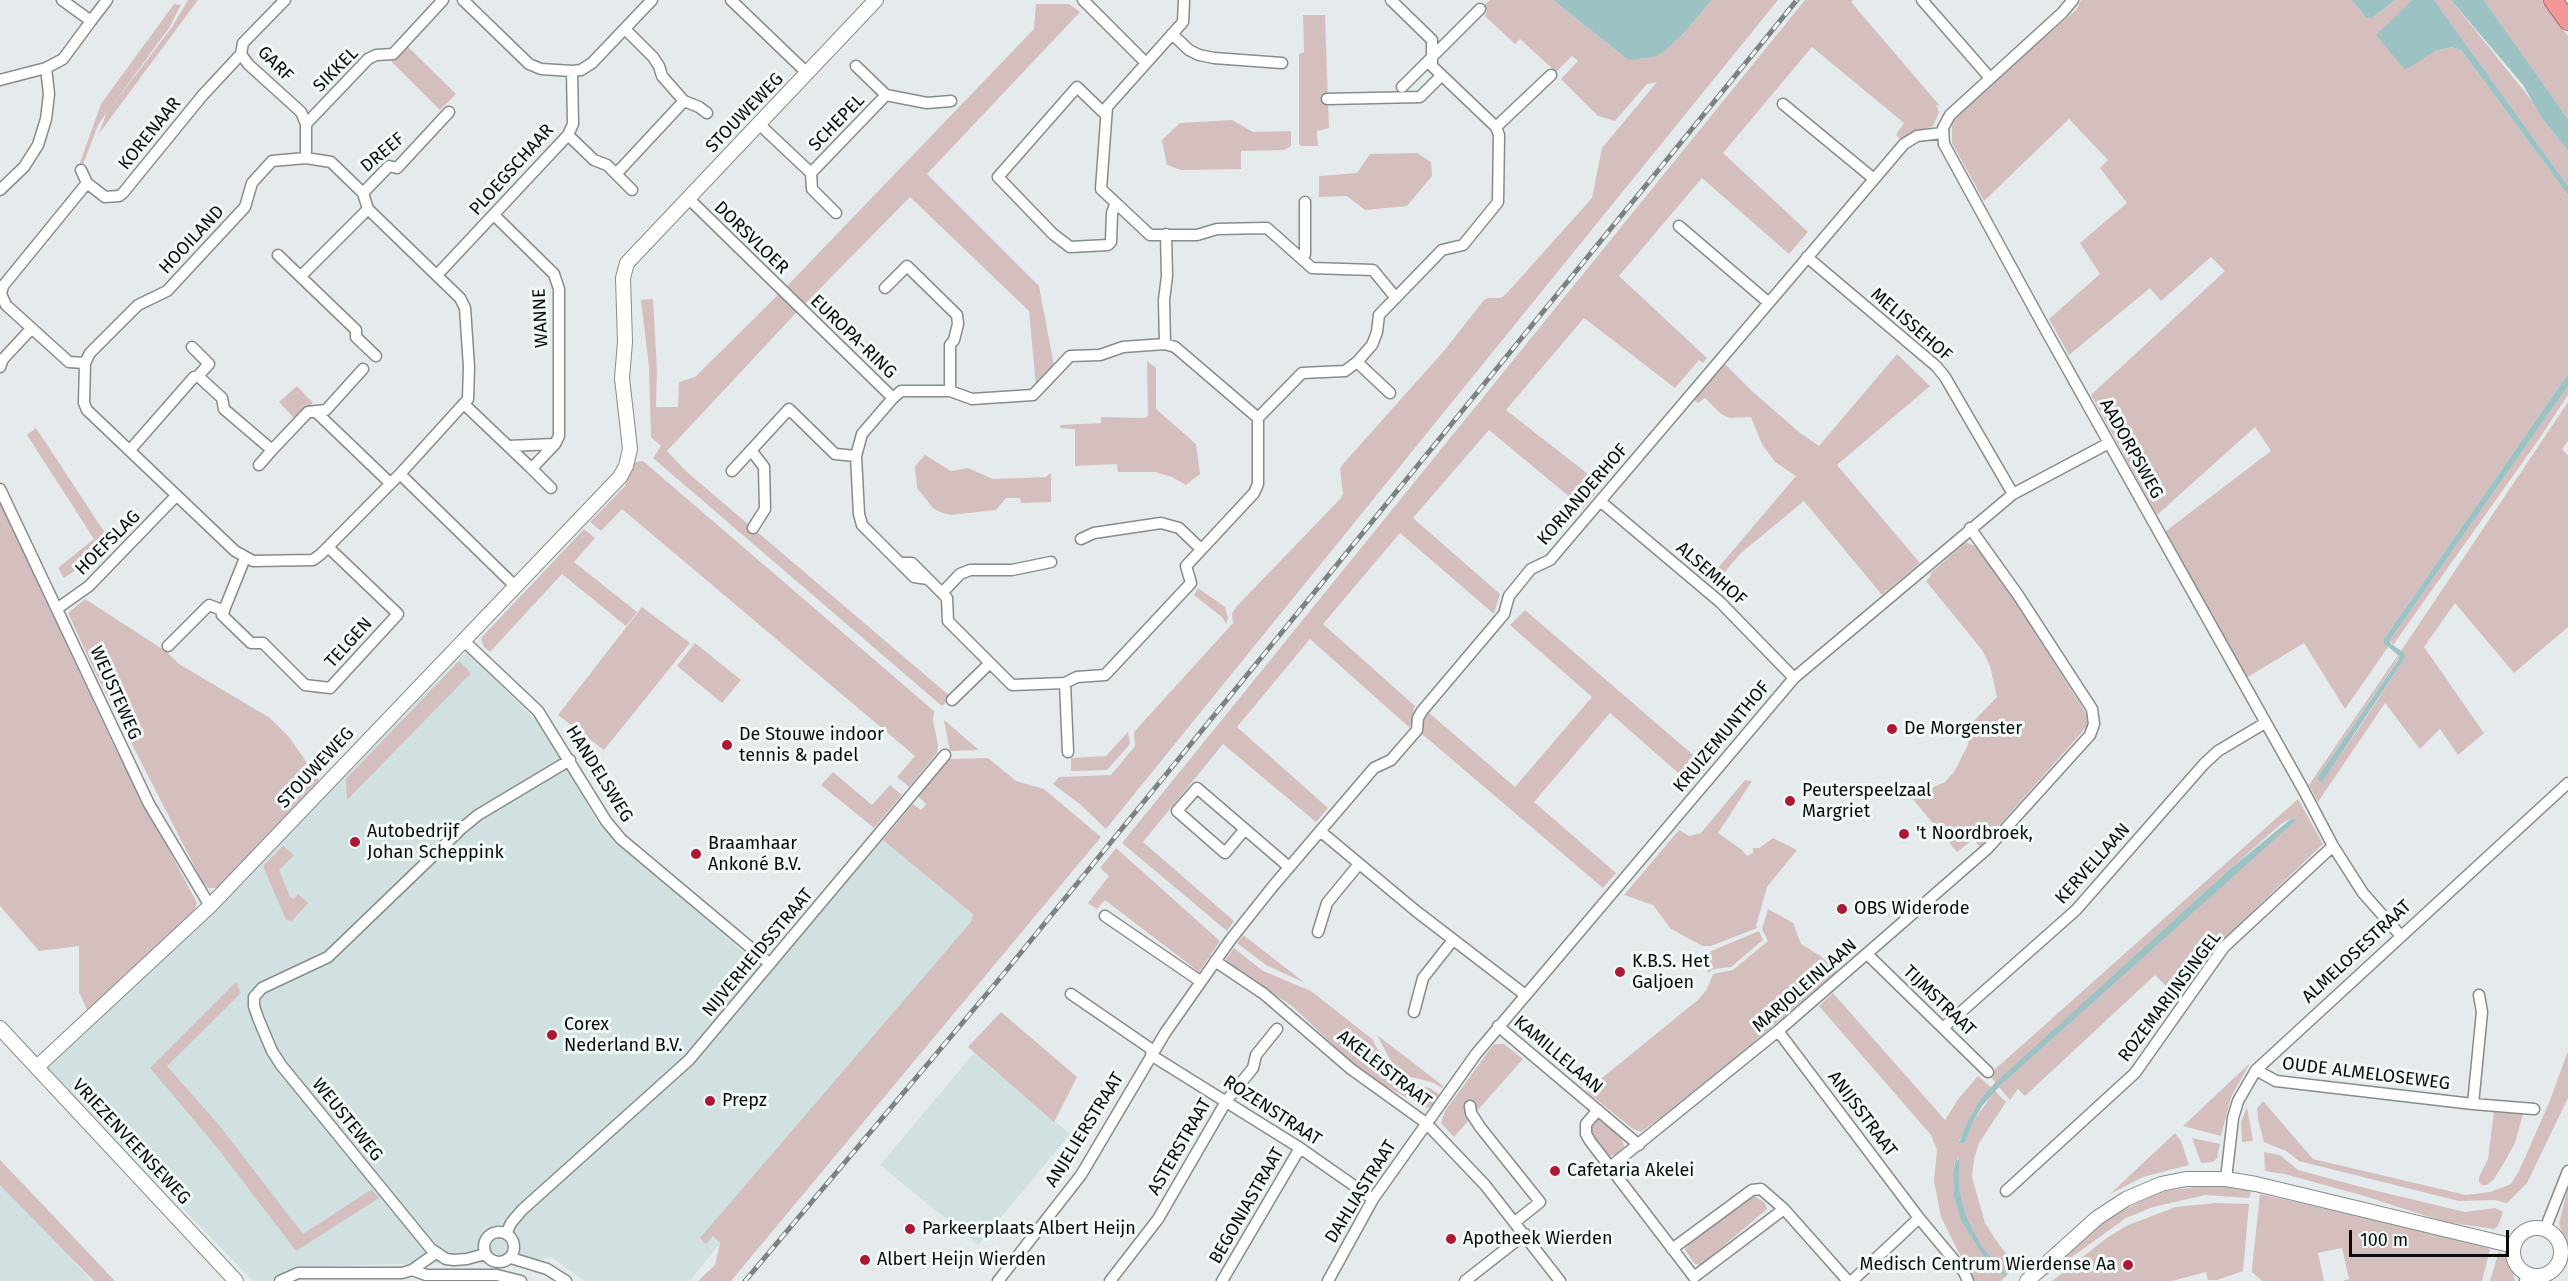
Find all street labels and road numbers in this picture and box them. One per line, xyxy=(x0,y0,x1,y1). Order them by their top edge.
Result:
street label: GARF xyxy=(253,42,297,86)
street label: SIKKEL xyxy=(309,43,363,97)
street label: STOUWEWEG xyxy=(702,69,788,157)
street label: SCHEPEL xyxy=(805,90,869,156)
street label: KORENAAR xyxy=(114,93,186,175)
street label: PLOEGSCHAAR xyxy=(465,120,559,220)
street label: DREEF xyxy=(357,128,409,178)
street label: DORSVLOER xyxy=(709,197,793,279)
street label: HOOILAND xyxy=(155,201,229,279)
street label: MELISSEHOF xyxy=(1866,284,1956,366)
street label: WANNE xyxy=(529,288,553,348)
street label: EUROPA-RING xyxy=(805,291,901,383)
street label: AADORPSWEG xyxy=(2095,395,2167,503)
street label: KORIANDERHOF xyxy=(1533,440,1633,550)
street label: HOEFSLAG xyxy=(71,506,145,580)
street label: ALSEMHOF xyxy=(1671,538,1751,610)
street label: TELGEN xyxy=(321,613,377,673)
street label: WEUSTEWEG xyxy=(85,643,145,743)
street label: KRUIZEMUNTHOF xyxy=(1669,677,1775,797)
street label: HANDELSWEG xyxy=(561,722,637,826)
street label: STOUWEWEG xyxy=(273,723,359,813)
street label: KERVELLAAN xyxy=(2051,819,2135,909)
street label: NIJVERHEIDSSTRAAT xyxy=(698,885,818,1021)
street label: ALMELOSESTRAAT xyxy=(2298,896,2416,1008)
street label: ROZEMARIJNSINGEL xyxy=(2114,928,2226,1066)
street label: MARJOLEINLAAN xyxy=(1748,935,1862,1037)
street label: TIJMSTRAAT xyxy=(1898,961,1980,1041)
street label: KAMILLELAAN xyxy=(1509,1011,1607,1099)
street label: AKELEISTRAAT xyxy=(1333,1026,1435,1112)
street label: OUDE ALMELOSEWEG xyxy=(2281,1053,2451,1095)
street label: ANIJSSTRAAT xyxy=(1823,1067,1901,1161)
street label: ANJELIERSTRAAT xyxy=(1041,1069,1129,1191)
street label: ROZENSTRAAT xyxy=(1219,1071,1325,1151)
street label: WEUSTEWEG xyxy=(307,1074,387,1166)
street label: VRIEZENVEENSEWEG xyxy=(67,1075,195,1209)
street label: ASTERSTRAAT xyxy=(1144,1095,1216,1199)
street label: DAHLIASTRAAT xyxy=(1321,1137,1401,1247)
street label: BEGONIASTRAAT xyxy=(1205,1144,1289,1268)

